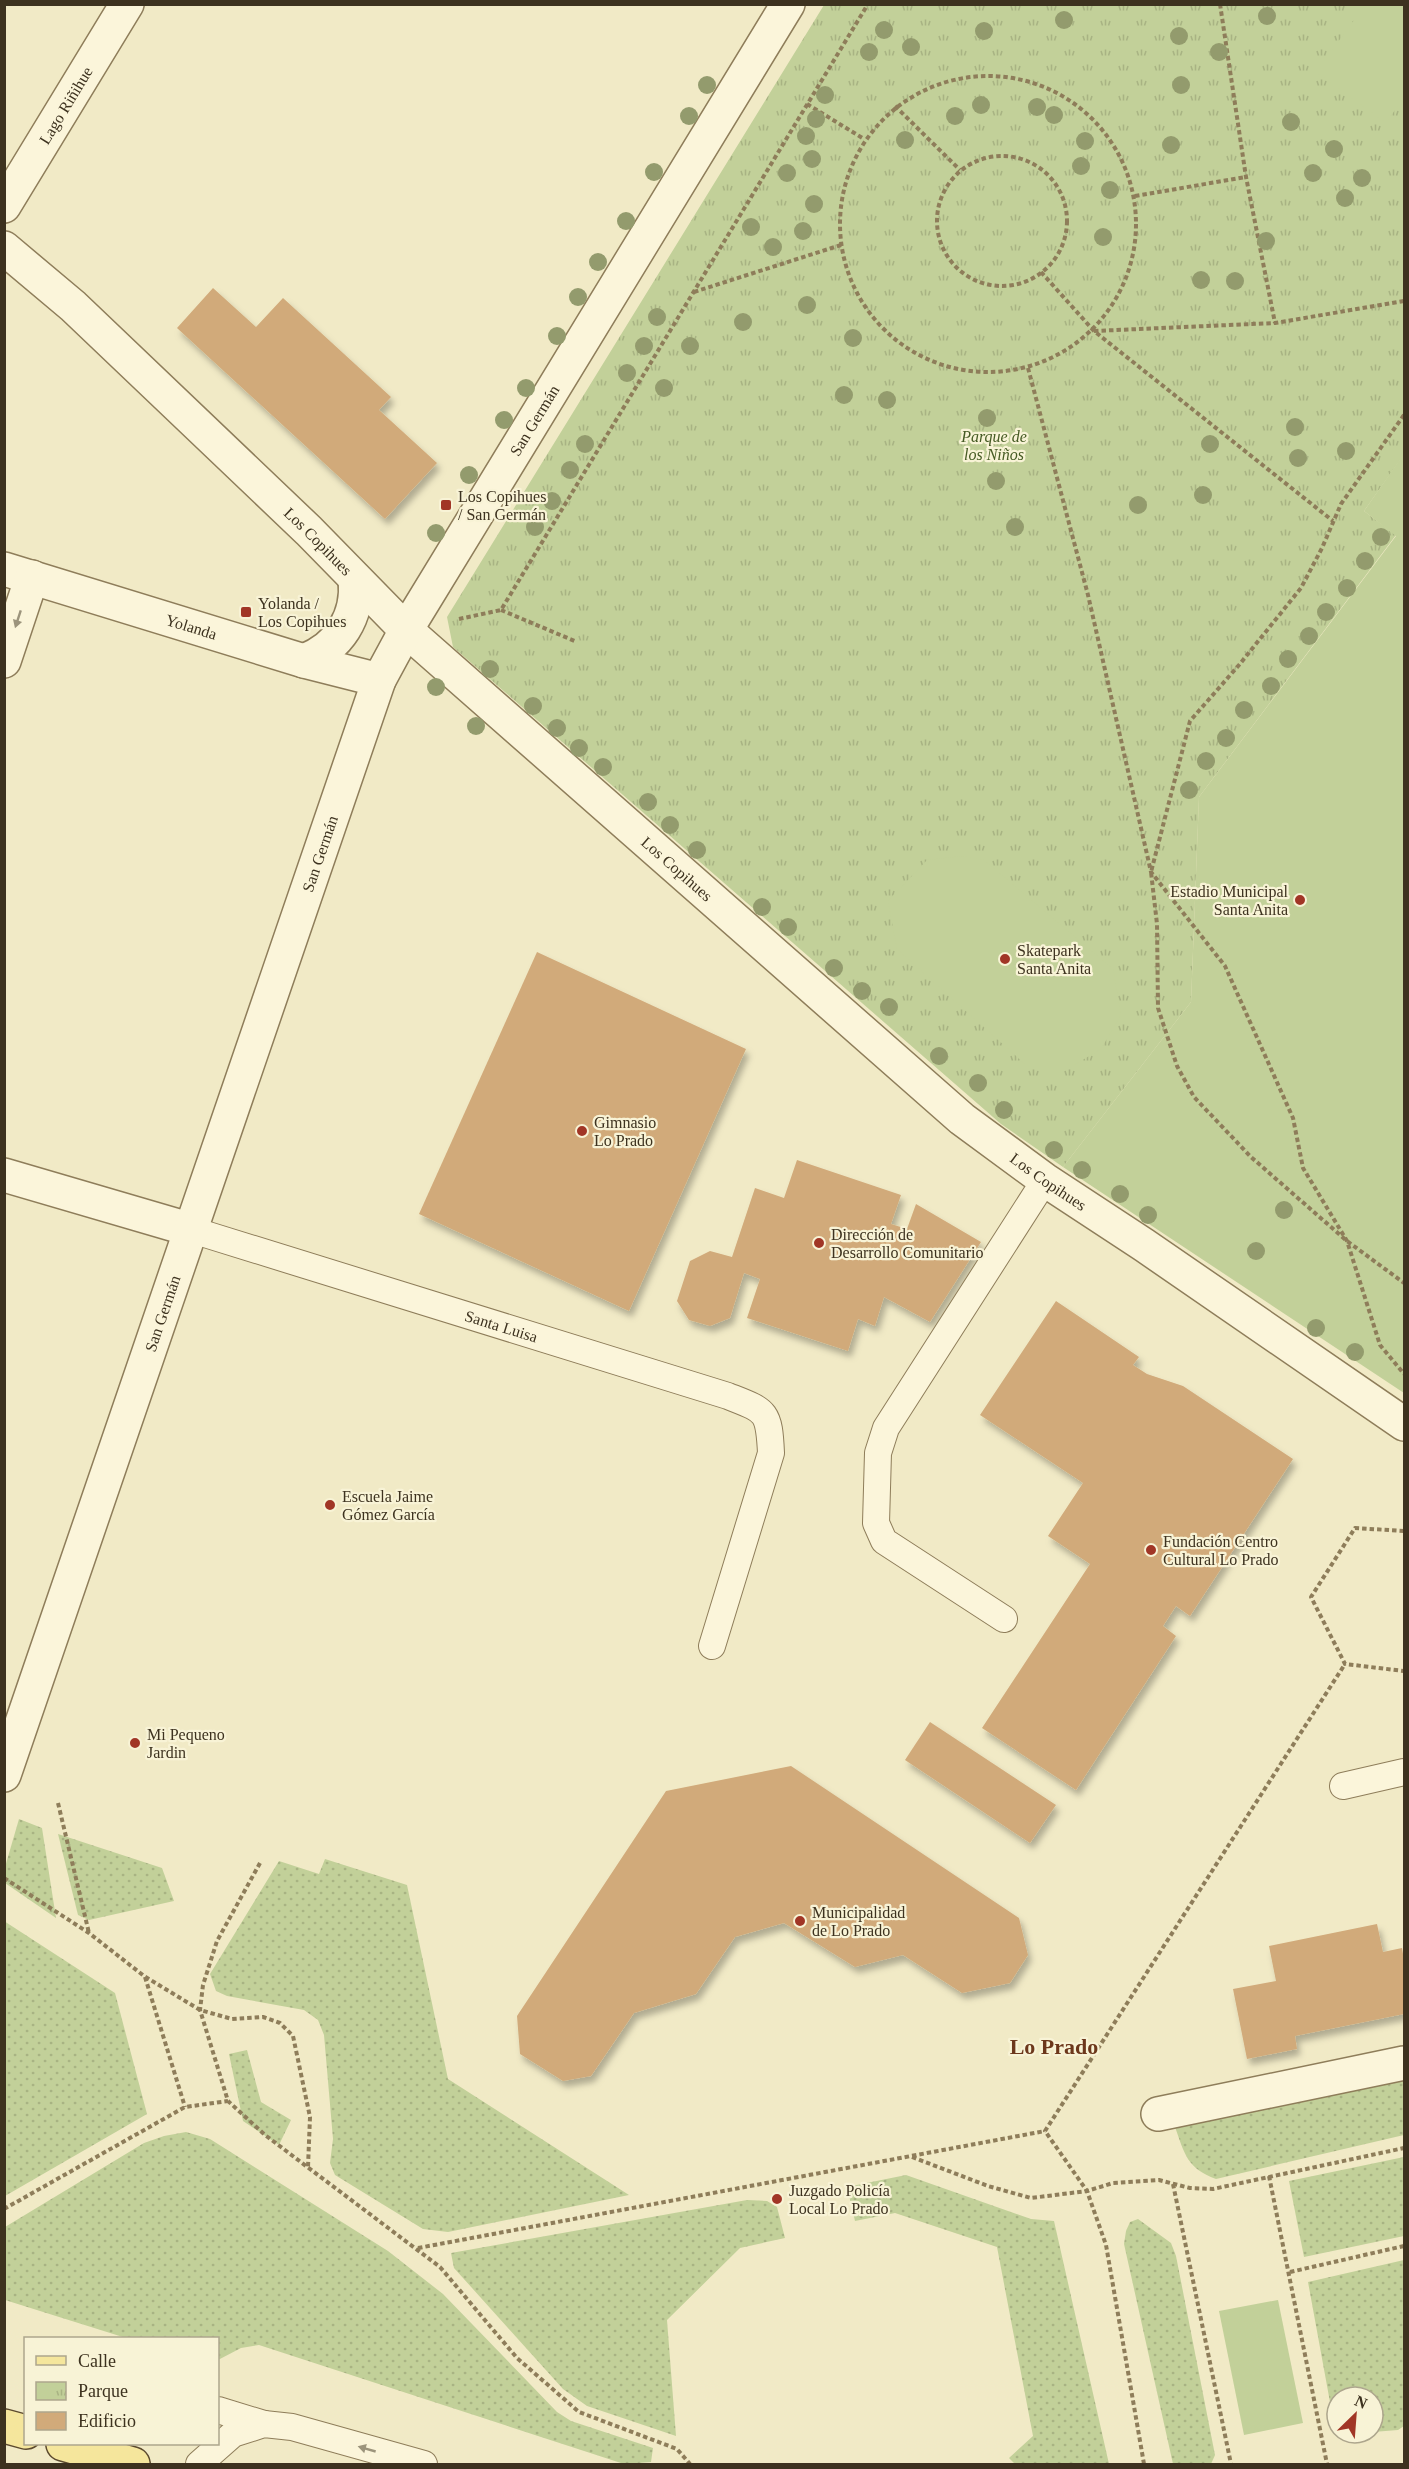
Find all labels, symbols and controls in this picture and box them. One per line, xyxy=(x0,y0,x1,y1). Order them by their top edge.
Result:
street label: Lago Riñihue xyxy=(35,63,95,147)
street label: San Germán xyxy=(506,382,562,459)
park label: Parque de los Niños xyxy=(960,428,1027,463)
place label: Los Copihues / San Germán xyxy=(458,488,546,523)
marker: Los Copihues / San Germán xyxy=(439,498,453,512)
street label: Los Copihues xyxy=(281,504,356,578)
place label: Yolanda / Los Copihues xyxy=(258,595,346,631)
marker: Yolanda / Los Copihues xyxy=(239,605,253,619)
one-way arrow xyxy=(13,610,22,628)
street label: Yolanda xyxy=(164,611,219,642)
street label: San Germán xyxy=(299,813,341,894)
street label: Los Copihues xyxy=(638,833,716,904)
place label: Estadio Municipal Santa Anita xyxy=(1170,883,1289,918)
marker: Estadio Municipal Santa Anita xyxy=(1293,893,1307,907)
place label: Skatepark Santa Anita xyxy=(1017,942,1091,977)
marker: Skatepark Santa Anita xyxy=(998,952,1012,966)
place label: Gimnasio Lo Prado xyxy=(594,1114,656,1149)
marker: Gimnasio Lo Prado xyxy=(575,1124,589,1138)
street label: Los Copihues xyxy=(1007,1149,1090,1213)
place label: Dirección de Desarrollo Comunitario xyxy=(831,1226,983,1261)
marker: Dirección de Desarrollo Comunitario xyxy=(812,1236,826,1250)
street label: San Germán xyxy=(141,1273,183,1354)
street label: Santa Luisa xyxy=(463,1307,540,1345)
place label: Escuela Jaime Gómez García xyxy=(342,1488,435,1523)
marker: Escuela Jaime Gómez García xyxy=(323,1498,337,1512)
place label: Fundación Centro Cultural Lo Prado xyxy=(1163,1533,1279,1568)
marker: Fundación Centro Cultural Lo Prado xyxy=(1144,1543,1158,1557)
place label: Mi Pequeno Jardin xyxy=(147,1726,225,1761)
marker: Mi Pequeno Jardin xyxy=(128,1736,142,1750)
place label: Municipalidad de Lo Prado xyxy=(812,1904,905,1939)
marker: Municipalidad de Lo Prado xyxy=(793,1914,807,1928)
district label: Lo Prado xyxy=(1010,2034,1098,2059)
place label: Juzgado Policía Local Lo Prado xyxy=(789,2182,890,2217)
marker: Juzgado Policía Local Lo Prado xyxy=(770,2192,784,2206)
legend xyxy=(24,2337,219,2445)
text: Calle xyxy=(78,2351,116,2371)
text: Parque xyxy=(78,2381,128,2401)
north arrow xyxy=(1325,2385,1385,2445)
text: N xyxy=(1352,2392,1370,2412)
text: Edificio xyxy=(78,2411,136,2431)
one-way arrow xyxy=(358,2443,377,2453)

